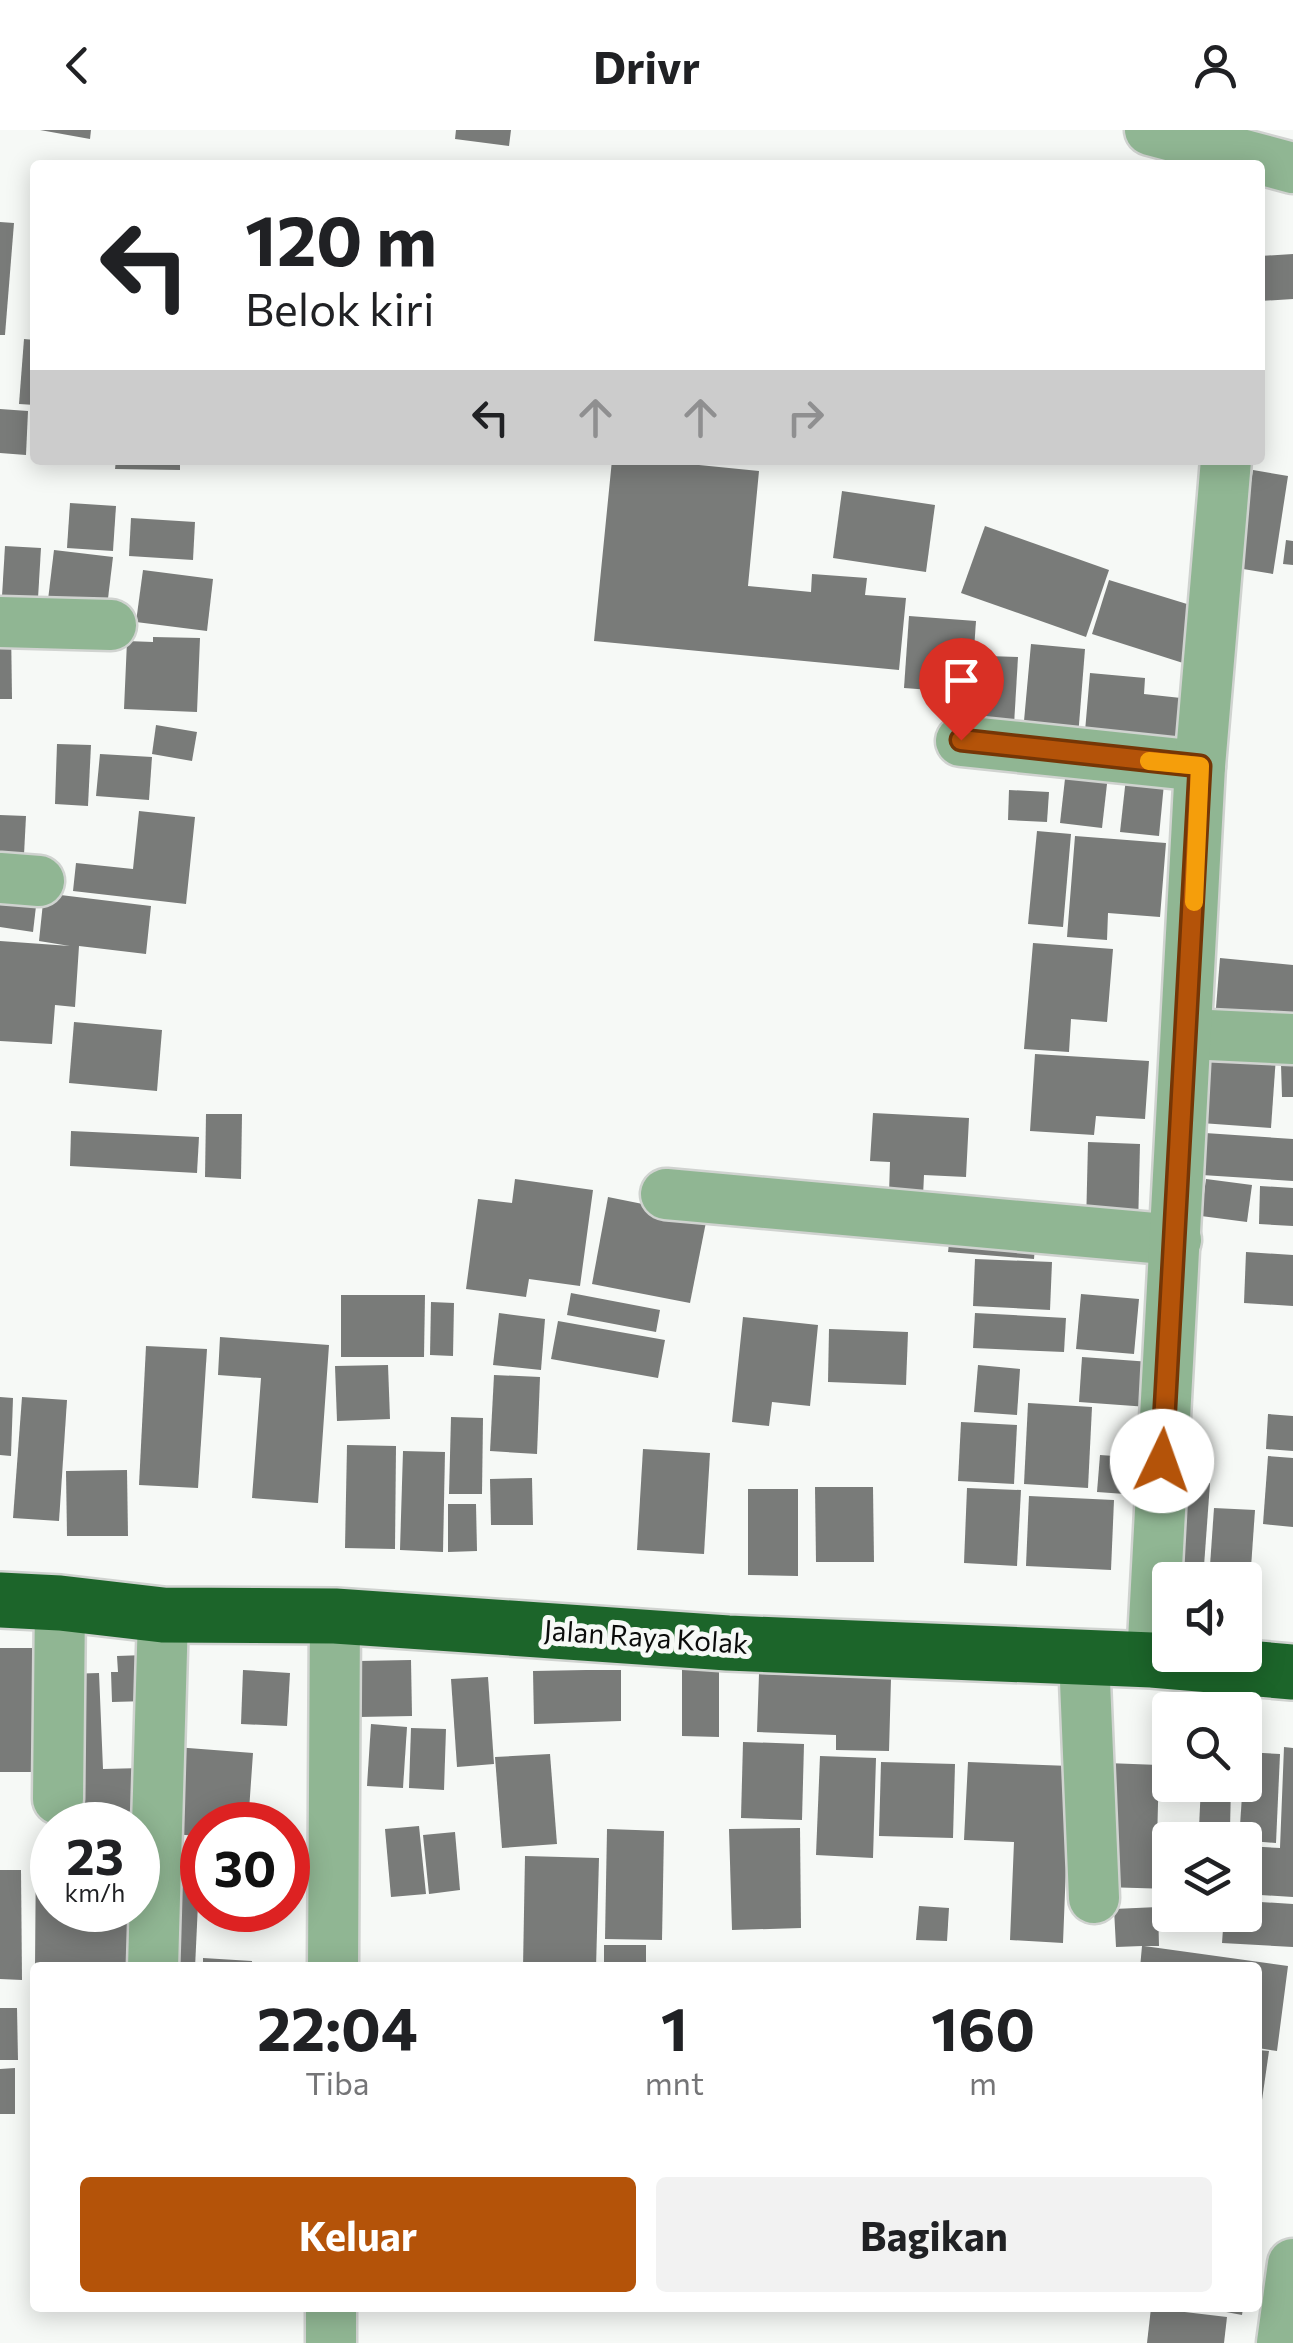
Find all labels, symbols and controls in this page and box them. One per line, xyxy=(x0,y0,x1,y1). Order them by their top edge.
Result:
icon: back xyxy=(50,38,105,93)
text: Drivr xyxy=(593,38,700,93)
icon: person xyxy=(1188,38,1243,93)
text: 120 m xyxy=(245,195,437,280)
icon: left xyxy=(80,200,210,330)
text: Belok kiri xyxy=(245,280,435,335)
icon: left xyxy=(463,390,518,445)
icon: ahead xyxy=(568,390,623,445)
icon: ahead xyxy=(673,390,728,445)
icon: right xyxy=(778,390,833,445)
pin xyxy=(919,638,1004,741)
icon: arrive xyxy=(934,653,989,708)
position arrow xyxy=(1110,1409,1214,1513)
map controls xyxy=(1152,1562,1262,1932)
button: sound xyxy=(1152,1562,1262,1672)
street label: Jalan Raya Kolak xyxy=(543,1612,749,1660)
button: search xyxy=(1152,1692,1262,1802)
speed limit sign: 30 xyxy=(180,1802,310,1932)
button: layers xyxy=(1152,1822,1262,1932)
text: 23 xyxy=(66,1824,124,1885)
text: km/h xyxy=(65,1877,125,1907)
text: 22:04 xyxy=(257,1990,418,2063)
text: 1 xyxy=(661,1990,688,2063)
text: 160 xyxy=(931,1990,1035,2063)
text: Tiba xyxy=(305,2062,370,2102)
text: mnt xyxy=(645,2062,704,2102)
text: m xyxy=(969,2062,997,2102)
button: Keluar xyxy=(80,2177,636,2292)
button: Bagikan xyxy=(656,2177,1212,2292)

